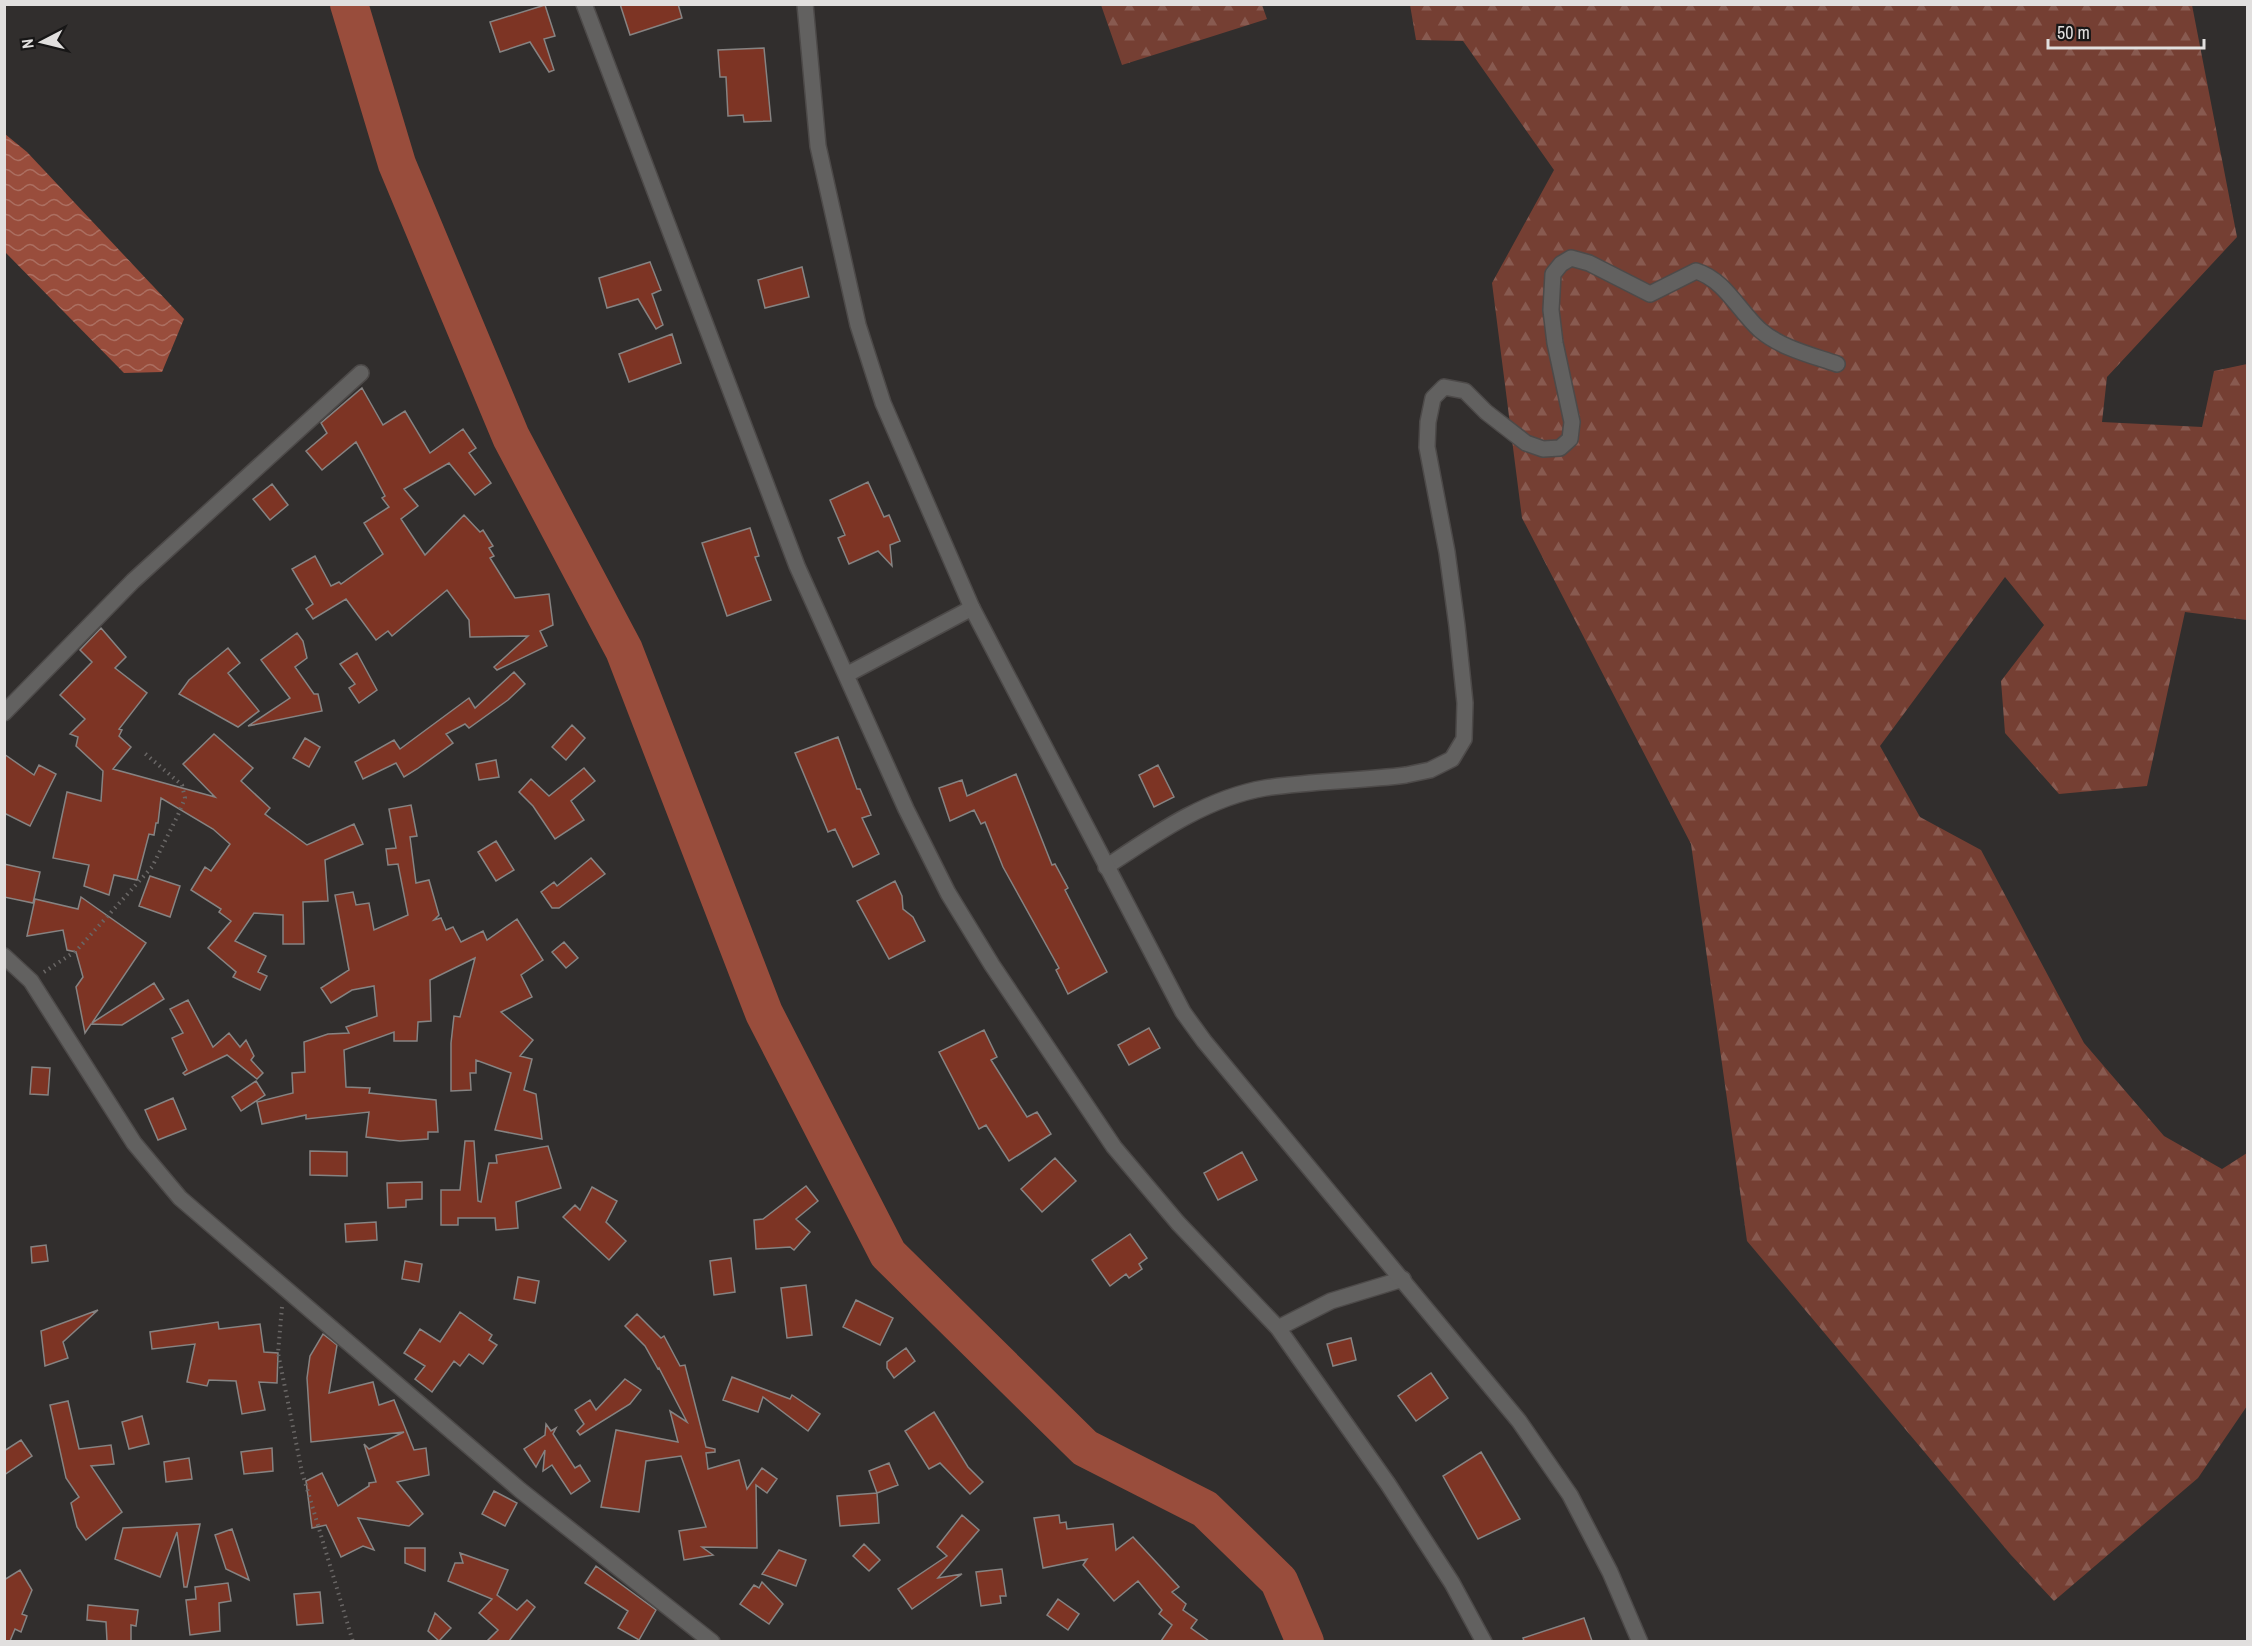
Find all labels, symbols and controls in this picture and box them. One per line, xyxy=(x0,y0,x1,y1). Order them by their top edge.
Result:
north arrow xyxy=(12,12,72,72)
scale bar xyxy=(2048,12,2204,50)
text: 50 m xyxy=(2057,20,2090,45)
text: N xyxy=(16,38,39,50)

